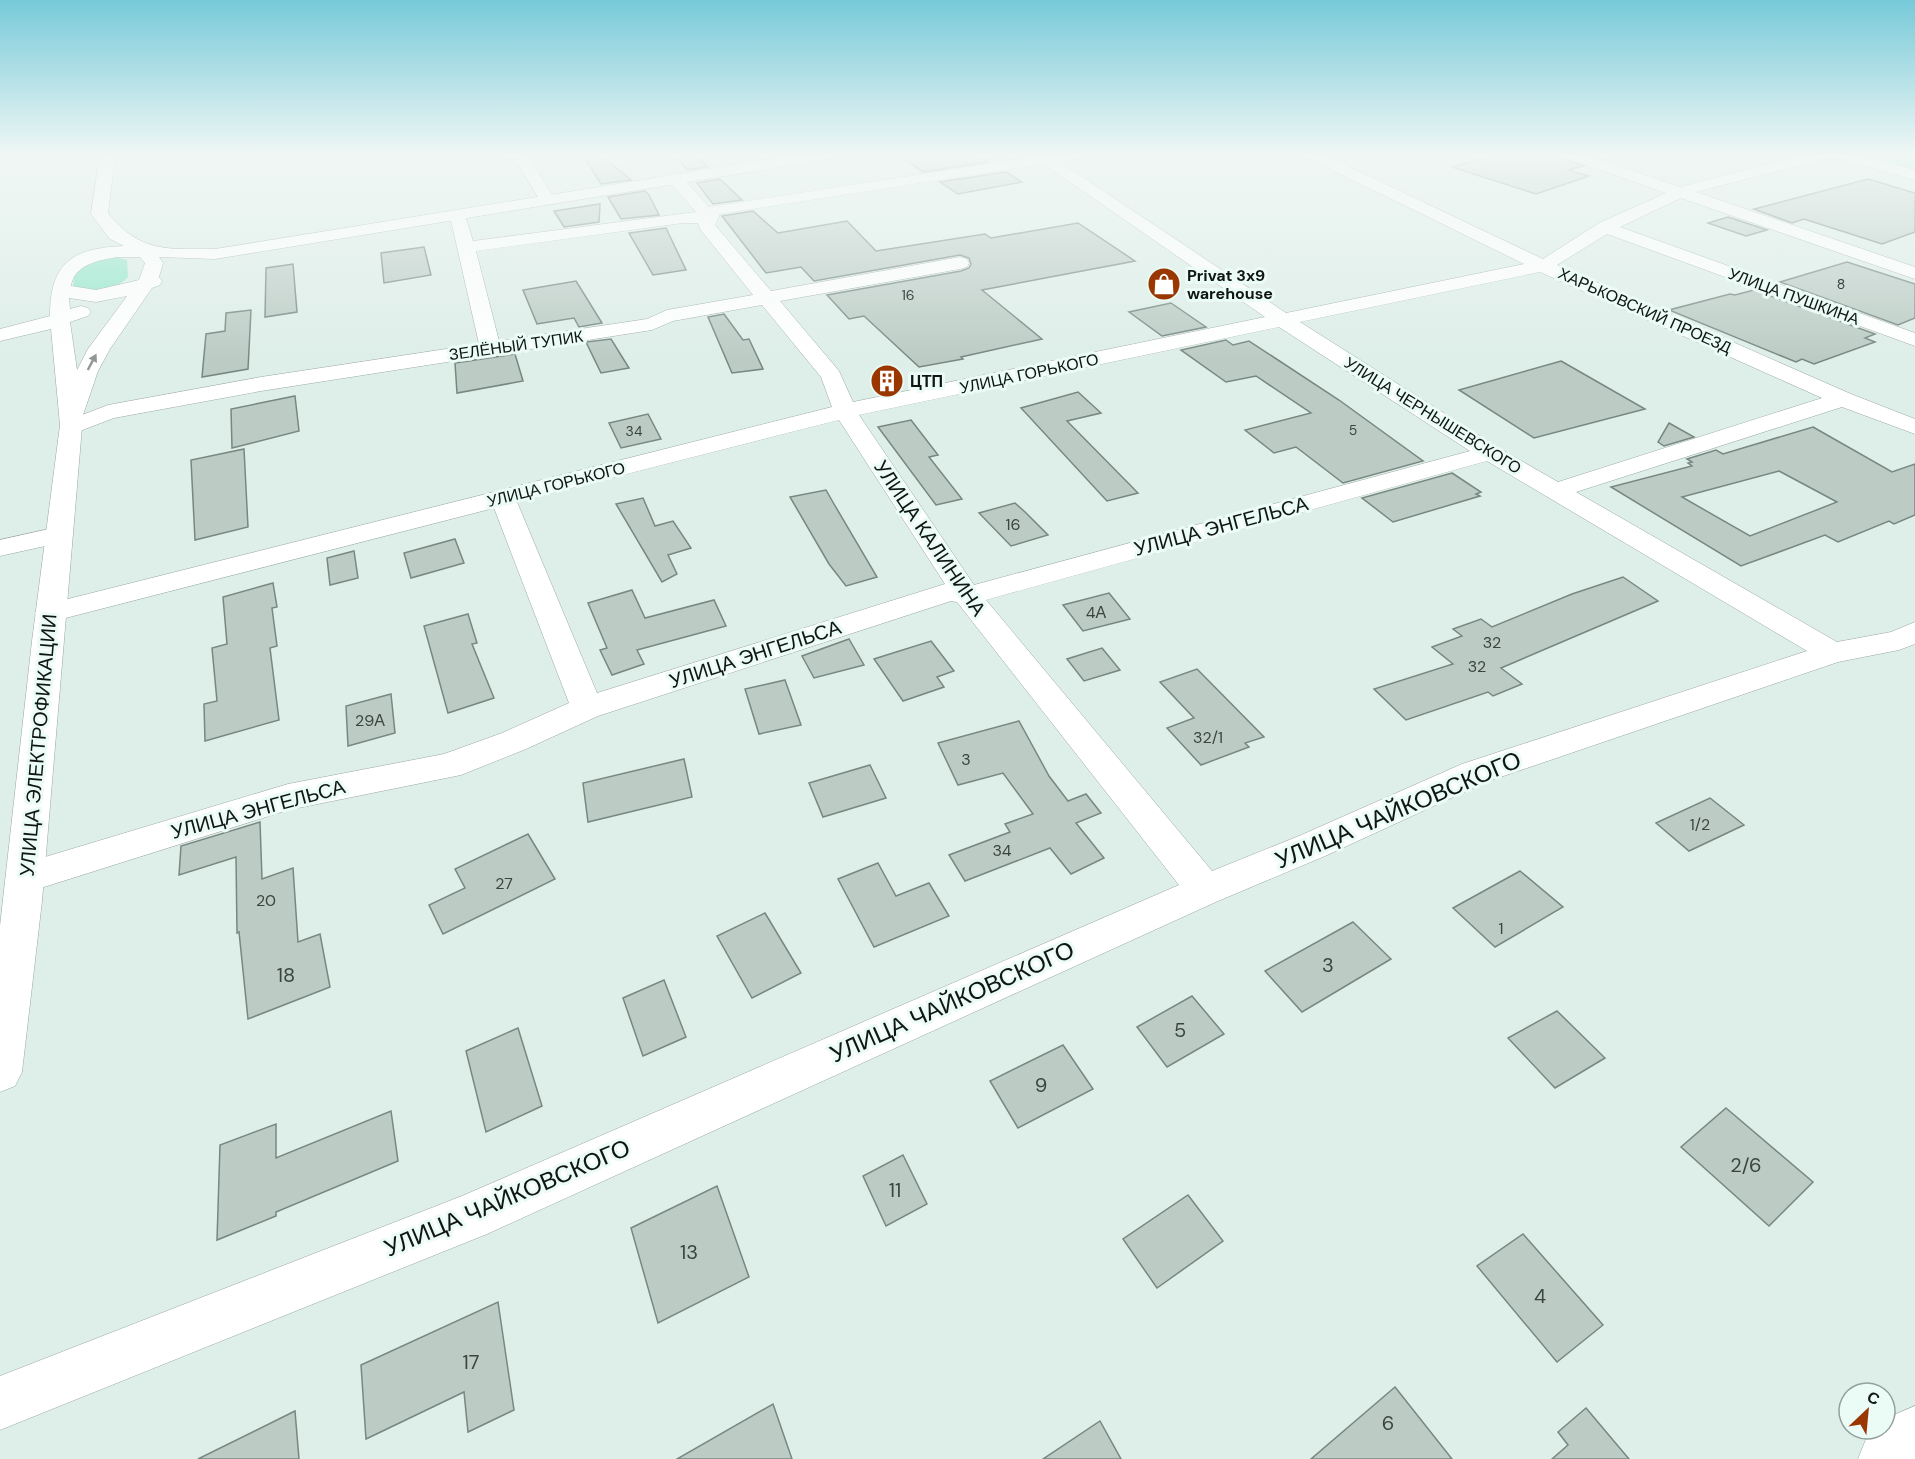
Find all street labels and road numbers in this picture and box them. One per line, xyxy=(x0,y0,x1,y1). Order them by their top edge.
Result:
street label: ХАРЬКОВСКИЙ ПРОЕЗД xyxy=(1555,263,1735,358)
street label: УЛИЦА ПУШКИНА xyxy=(1726,263,1862,330)
street label: ЗЕЛЁНЫЙ ТУПИК xyxy=(448,326,585,365)
street label: УЛИЦА ГОРЬКОГО xyxy=(958,349,1101,398)
street label: УЛИЦА ЧЕРНЫШЕВСКОГО xyxy=(1340,352,1525,479)
street label: УЛИЦА КАЛИНИНА xyxy=(868,455,992,621)
street label: УЛИЦА ГОРЬКОГО xyxy=(485,457,627,512)
street label: УЛИЦА ЭНГЕЛЬСА xyxy=(1131,490,1312,562)
street label: УЛИЦА ЭЛЕКТРОФИКАЦИИ xyxy=(14,613,62,877)
street label: УЛИЦА ЭНГЕЛЬСА xyxy=(666,614,845,694)
street label: УЛИЦА ЧАЙКОВСКОГО xyxy=(1270,744,1526,875)
street label: УЛИЦА ЭНГЕЛЬСА xyxy=(168,773,349,845)
street label: УЛИЦА ЧАЙКОВСКОГО xyxy=(825,934,1079,1069)
street label: УЛИЦА ЧАЙКОВСКОГО xyxy=(379,1132,635,1263)

